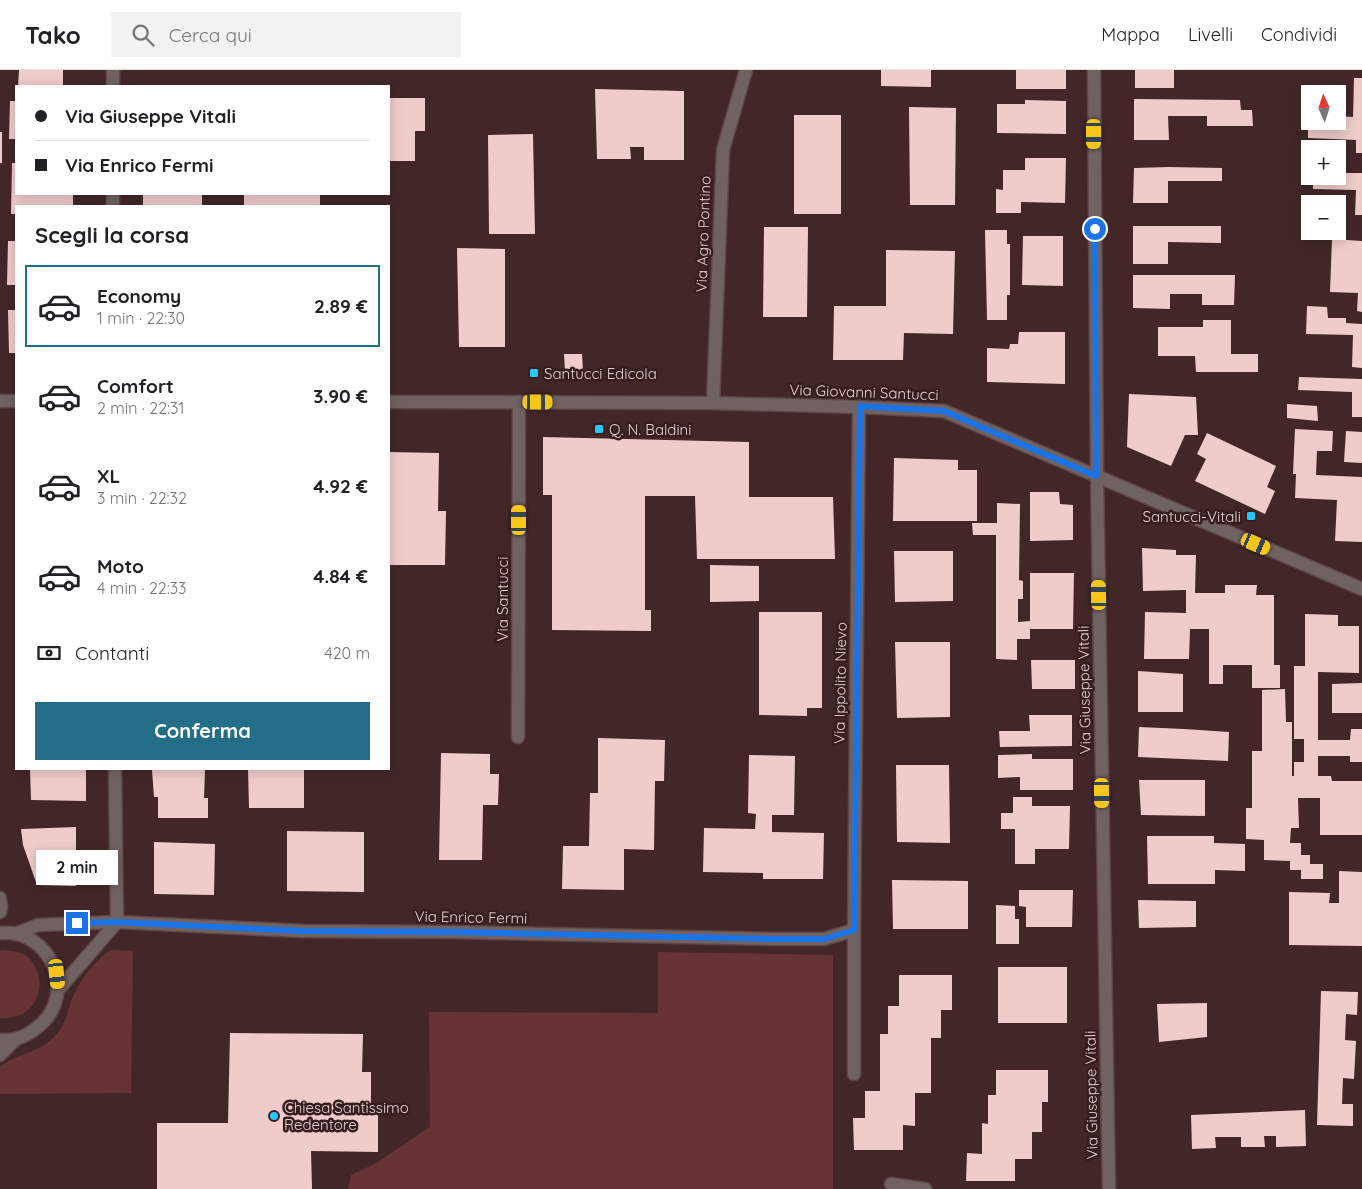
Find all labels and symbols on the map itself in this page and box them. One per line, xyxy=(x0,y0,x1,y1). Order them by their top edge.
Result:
north arrow xyxy=(1301,85,1346,130)
car xyxy=(1086,119,1101,149)
street label: Via Agro Pontino xyxy=(691,175,715,293)
route start xyxy=(1084,218,1106,240)
place label: Santucci Edicola xyxy=(544,364,657,383)
marker: Santucci Edicola xyxy=(528,367,540,379)
street label: Via Giovanni Santucci xyxy=(789,380,939,404)
car xyxy=(523,395,553,410)
place label: Q. N. Baldini xyxy=(609,420,692,439)
marker: Q. N. Baldini xyxy=(593,423,605,435)
car xyxy=(511,505,526,535)
place label: Santucci-Vitali xyxy=(1143,507,1241,526)
marker: Santucci-Vitali xyxy=(1245,510,1257,522)
car xyxy=(1239,531,1272,557)
street label: Via Santucci xyxy=(493,557,512,641)
car xyxy=(1091,580,1106,610)
street label: Via Ippolito Nievo xyxy=(829,622,851,744)
street label: Via Giuseppe Vitali xyxy=(1073,625,1095,755)
car xyxy=(1094,778,1109,808)
callout: 2 min xyxy=(36,850,118,886)
street label: Via Enrico Fermi xyxy=(414,907,528,927)
route end xyxy=(66,912,88,934)
car xyxy=(47,958,66,990)
street label: Via Giuseppe Vitali xyxy=(1080,1030,1102,1160)
place label: Chiesa Santissimo Redentore xyxy=(284,1098,409,1134)
marker: Chiesa Santissimo Redentore xyxy=(268,1110,280,1122)

